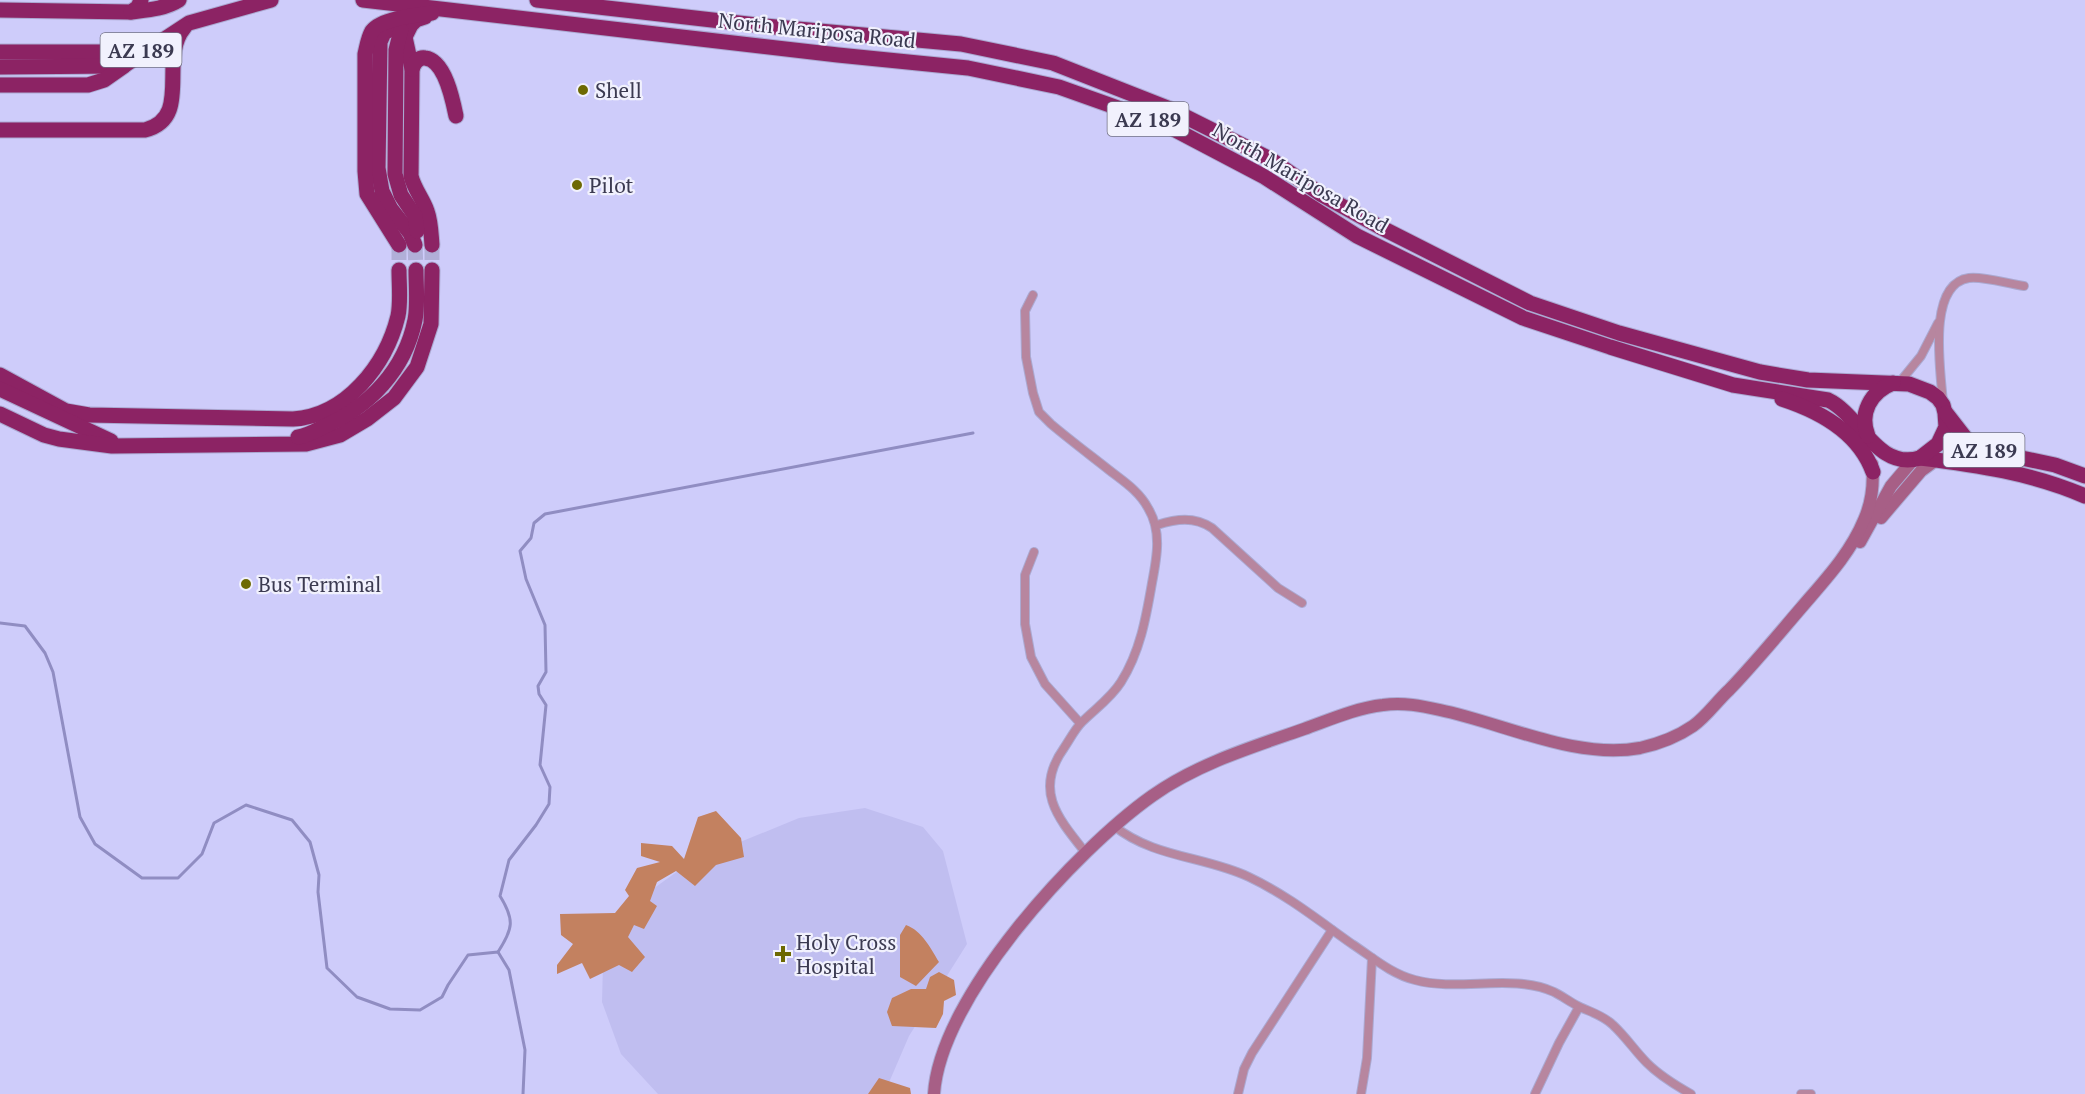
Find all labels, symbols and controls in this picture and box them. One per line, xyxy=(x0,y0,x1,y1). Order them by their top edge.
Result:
street label: North Mariposa Road xyxy=(717,6,918,54)
road number: AZ 189 xyxy=(100,33,182,67)
place label: Shell xyxy=(595,76,642,104)
marker: Shell xyxy=(576,83,590,97)
road number: AZ 189 xyxy=(1108,102,1188,136)
street label: North Mariposa Road xyxy=(1208,115,1394,239)
place label: Pilot xyxy=(589,171,634,199)
marker: Pilot xyxy=(570,178,584,192)
road number: AZ 189 xyxy=(1944,433,2024,467)
place label: Bus Terminal xyxy=(258,570,381,598)
marker: Bus Terminal xyxy=(239,577,253,591)
place label: Holy Cross Hospital xyxy=(796,928,896,980)
marker: Holy Cross Hospital xyxy=(774,945,792,963)

